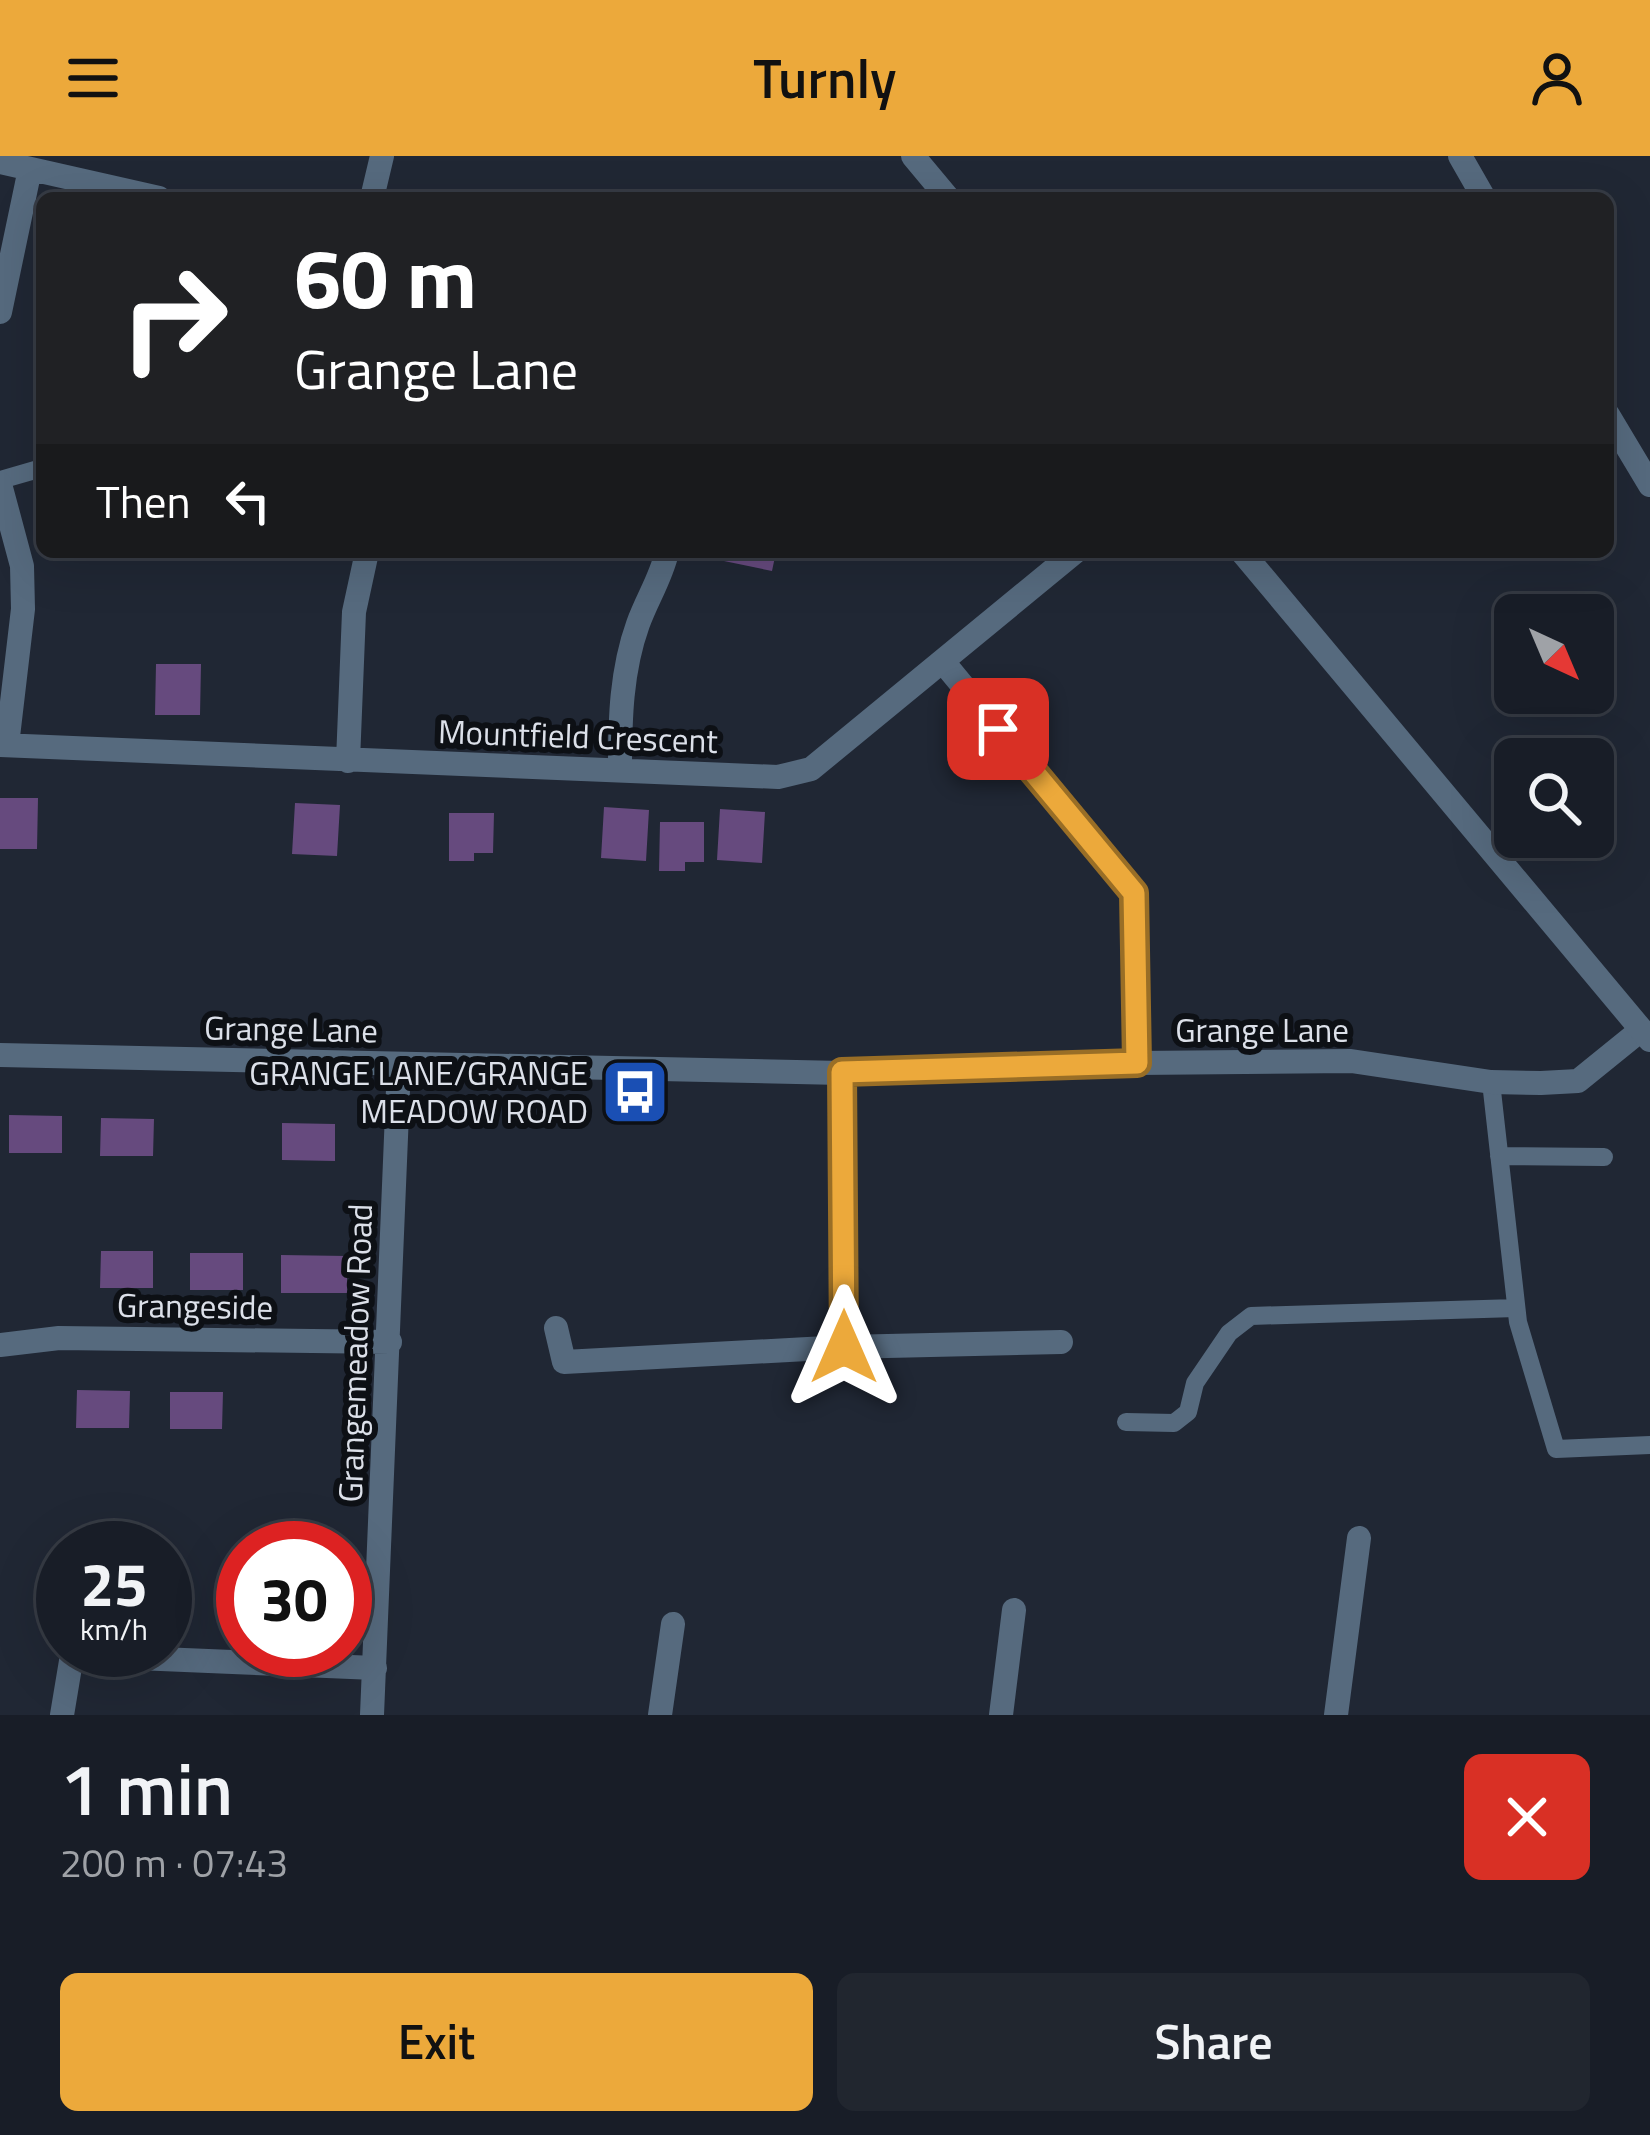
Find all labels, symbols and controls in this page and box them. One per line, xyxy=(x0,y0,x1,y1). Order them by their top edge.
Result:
text: Turnly xyxy=(753,37,897,119)
icon: menu xyxy=(60,45,126,111)
icon: person xyxy=(1524,45,1590,111)
text: 60 m xyxy=(294,213,477,341)
icon: right xyxy=(96,240,252,396)
text: Grange Lane xyxy=(294,328,578,410)
text: Then xyxy=(96,467,191,535)
icon: left xyxy=(215,468,281,534)
north arrow xyxy=(1494,594,1614,714)
map controls xyxy=(1494,594,1614,858)
pin xyxy=(947,678,1049,780)
icon: arrive xyxy=(965,696,1031,762)
street label: Mountfield Crescent xyxy=(437,706,719,766)
button: search xyxy=(1494,738,1614,858)
street label: Grange Lane xyxy=(204,1002,378,1056)
street label: Grange Lane xyxy=(1175,1005,1349,1055)
place label: GRANGE LANE/GRANGE MEADOW ROAD xyxy=(249,1048,588,1136)
bus stop icon: GRANGE LANE/GRANGE MEADOW ROAD xyxy=(600,1057,670,1127)
street label: Grangemeadow Road xyxy=(325,1203,385,1503)
street label: Grangeside xyxy=(116,1280,274,1332)
position arrow xyxy=(781,1284,907,1410)
speed limit sign: 30 xyxy=(216,1521,372,1677)
text: 25 xyxy=(80,1538,148,1629)
text: km/h xyxy=(80,1606,148,1652)
text: 1 min xyxy=(60,1733,233,1843)
button: close xyxy=(1464,1754,1590,1880)
text: 200 m · 07:43 xyxy=(60,1833,288,1892)
button: Exit xyxy=(60,1973,813,2111)
button: Share xyxy=(837,1973,1590,2111)

